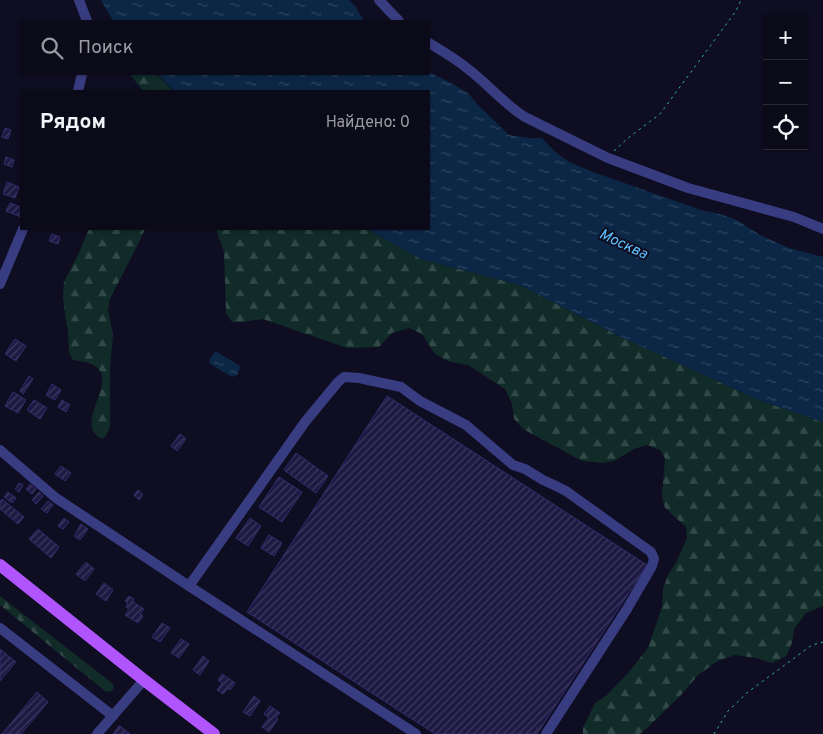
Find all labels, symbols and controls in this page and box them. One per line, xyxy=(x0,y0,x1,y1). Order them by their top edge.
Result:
map controls xyxy=(763,15,808,150)
button: + xyxy=(763,15,808,60)
search box xyxy=(20,20,430,75)
icon: search xyxy=(38,34,66,62)
text: Поиск xyxy=(78,36,134,60)
button: − xyxy=(763,60,808,105)
button: locate xyxy=(763,105,808,150)
text: Рядом xyxy=(40,109,106,136)
text: Найдено: 0 xyxy=(326,113,410,133)
water label: Москва xyxy=(596,226,650,265)

